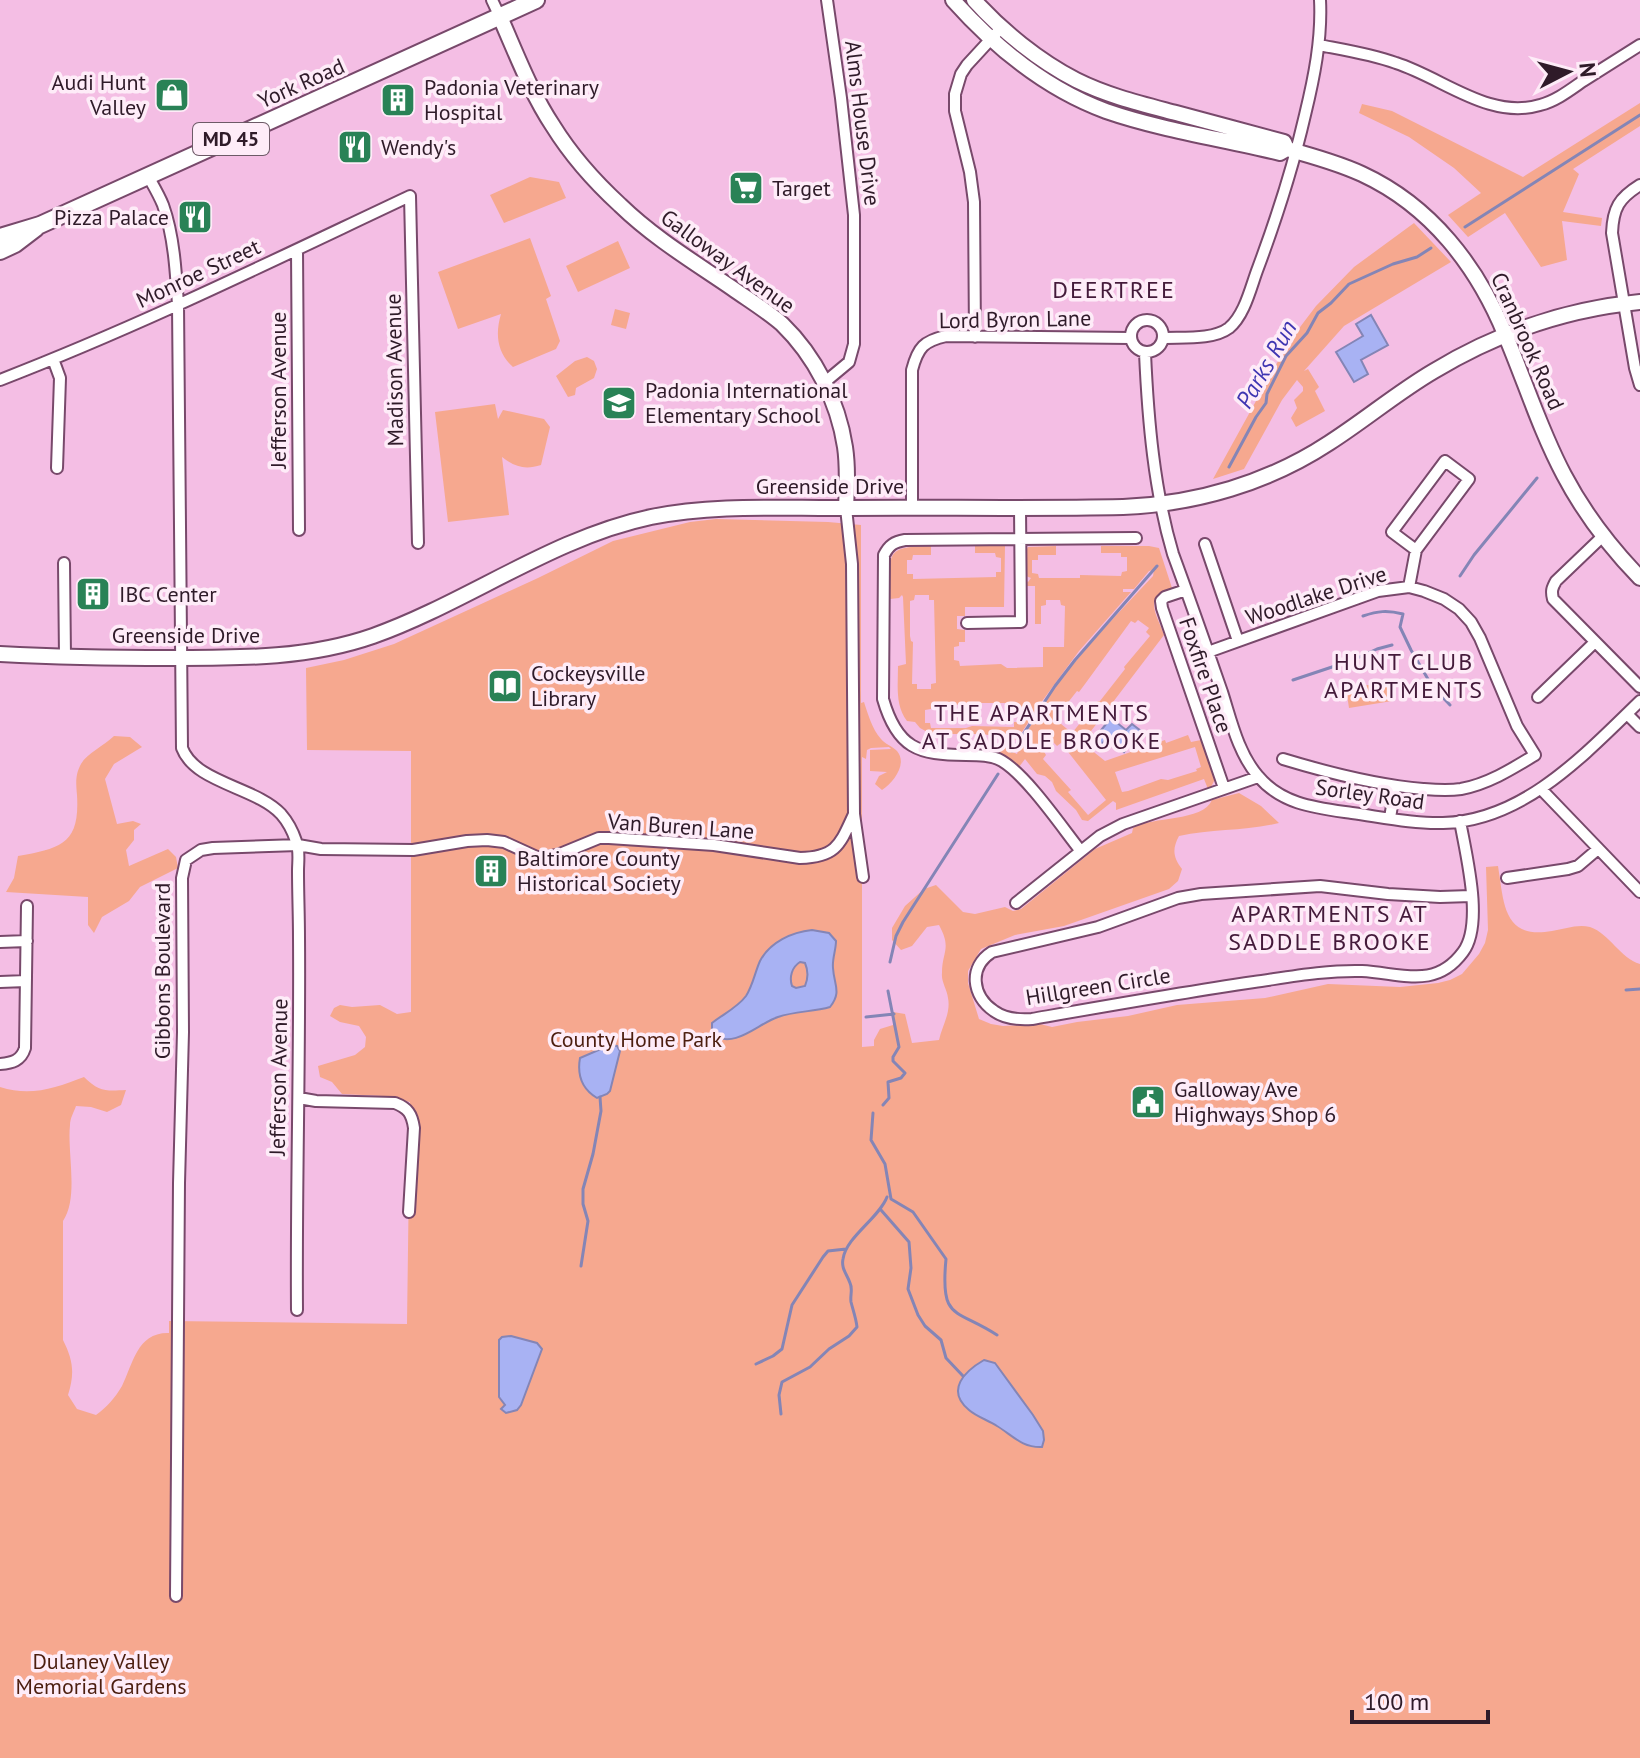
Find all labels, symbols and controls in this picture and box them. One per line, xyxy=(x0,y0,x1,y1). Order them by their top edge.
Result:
north arrow xyxy=(1528,32,1608,112)
street label: Alms House Drive xyxy=(839,39,887,207)
street label: York Road xyxy=(253,51,349,115)
text: N xyxy=(1573,61,1603,79)
place label: Audi Hunt Valley xyxy=(52,68,147,121)
place label: Padonia Veterinary Hospital xyxy=(424,73,600,126)
shop icon: Audi Hunt Valley xyxy=(153,76,191,114)
building icon: Padonia Veterinary Hospital xyxy=(379,81,417,119)
road number: MD 45 xyxy=(193,123,269,155)
restaurant icon: Wendy's xyxy=(336,128,374,166)
place label: Wendy's xyxy=(381,133,456,161)
supermarket icon: Target xyxy=(727,169,765,207)
place label: Target xyxy=(772,174,831,202)
restaurant icon: Pizza Palace xyxy=(176,198,214,236)
place label: Pizza Palace xyxy=(54,203,169,231)
street label: Galloway Avenue xyxy=(655,203,801,319)
street label: Monroe Street xyxy=(131,232,265,314)
street label: Cranbrook Road xyxy=(1485,268,1571,414)
district label: DEERTREE xyxy=(1052,274,1176,305)
street label: Madison Avenue xyxy=(379,293,409,447)
street label: Lord Byron Lane xyxy=(939,304,1091,334)
street label: Jefferson Avenue xyxy=(264,312,292,470)
water label: Parks Run xyxy=(1228,314,1304,414)
place label: Padonia International Elementary School xyxy=(645,376,848,429)
school or university icon: Padonia International Elementary School xyxy=(600,384,638,422)
street label: Greenside Drive xyxy=(756,472,904,500)
street label: Woodlake Drive xyxy=(1242,559,1390,631)
building icon: IBC Center xyxy=(74,575,112,613)
place label: IBC Center xyxy=(119,580,217,608)
street label: Foxfire Place xyxy=(1173,613,1239,737)
street label: Greenside Drive xyxy=(112,621,260,649)
district label: HUNT CLUB APARTMENTS xyxy=(1324,646,1484,705)
place label: Cockeysville Library xyxy=(531,659,646,712)
library icon: Cockeysville Library xyxy=(486,667,524,705)
district label: THE APARTMENTS AT SADDLE BROOKE xyxy=(922,697,1162,756)
street label: Sorley Road xyxy=(1314,772,1426,816)
street label: Van Buren Lane xyxy=(606,807,755,845)
place label: Baltimore County Historical Society xyxy=(517,844,681,897)
building icon: Baltimore County Historical Society xyxy=(472,852,510,890)
street label: Gibbons Boulevard xyxy=(148,883,176,1059)
district label: APARTMENTS AT SADDLE BROOKE xyxy=(1228,898,1432,957)
street label: Hillgreen Circle xyxy=(1024,961,1172,1011)
street label: Jefferson Avenue xyxy=(263,998,293,1157)
park label: County Home Park xyxy=(550,1025,723,1053)
place label: Galloway Ave Highways Shop 6 xyxy=(1174,1075,1336,1128)
public building icon: Galloway Ave Highways Shop 6 xyxy=(1129,1083,1167,1121)
park label: Dulaney Valley Memorial Gardens xyxy=(16,1647,187,1700)
scale bar xyxy=(1352,1674,1488,1724)
text: 100 m xyxy=(1364,1686,1429,1717)

